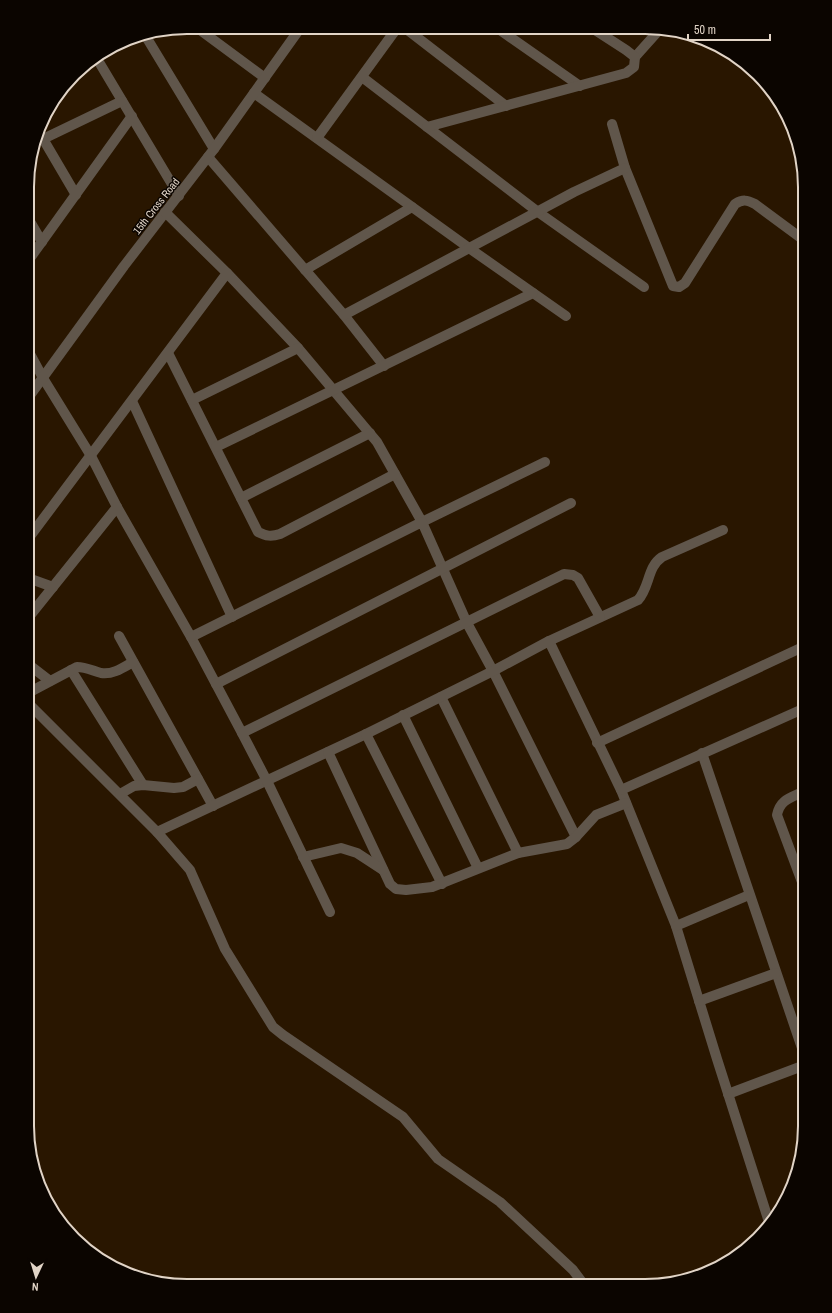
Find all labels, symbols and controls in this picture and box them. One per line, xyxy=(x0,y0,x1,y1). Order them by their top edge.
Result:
scale bar xyxy=(688,16,770,42)
text: 50 m xyxy=(694,22,716,38)
street label: 15th Cross Road xyxy=(130,175,182,237)
north arrow xyxy=(16,1257,56,1297)
text: N xyxy=(32,1280,39,1294)

